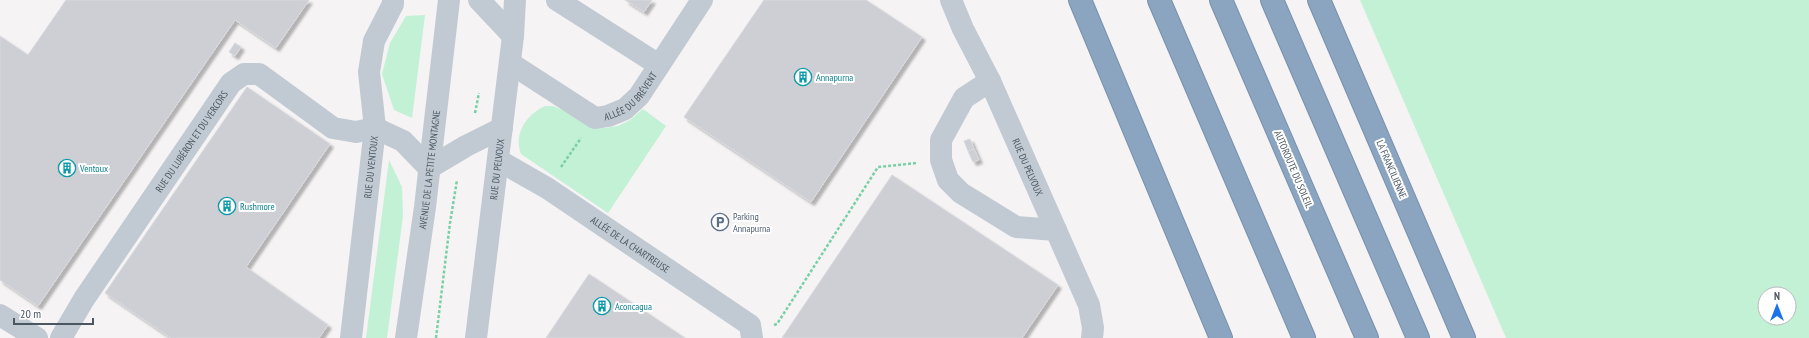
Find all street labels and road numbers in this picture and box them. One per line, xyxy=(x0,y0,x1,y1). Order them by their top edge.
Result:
street label: ALLÉE DU BRÉVENT xyxy=(603,69,660,124)
street label: RUE DU LUBÉRON ET DU VERCORS xyxy=(152,88,231,195)
street label: AVENUE DE LA PETITE MONTAGNE xyxy=(416,110,443,230)
street label: AUTOROUTE DU SOLEIL xyxy=(1271,128,1316,211)
street label: RUE DU VENTOUX xyxy=(361,135,381,199)
street label: RUE DU PELVOUX xyxy=(1009,137,1046,198)
street label: RUE DU PELVOUX xyxy=(487,138,507,201)
street label: LA FRANCILIENNE xyxy=(1373,138,1410,200)
street label: ALLÉE DE LA CHARTREUSE xyxy=(588,213,672,276)

